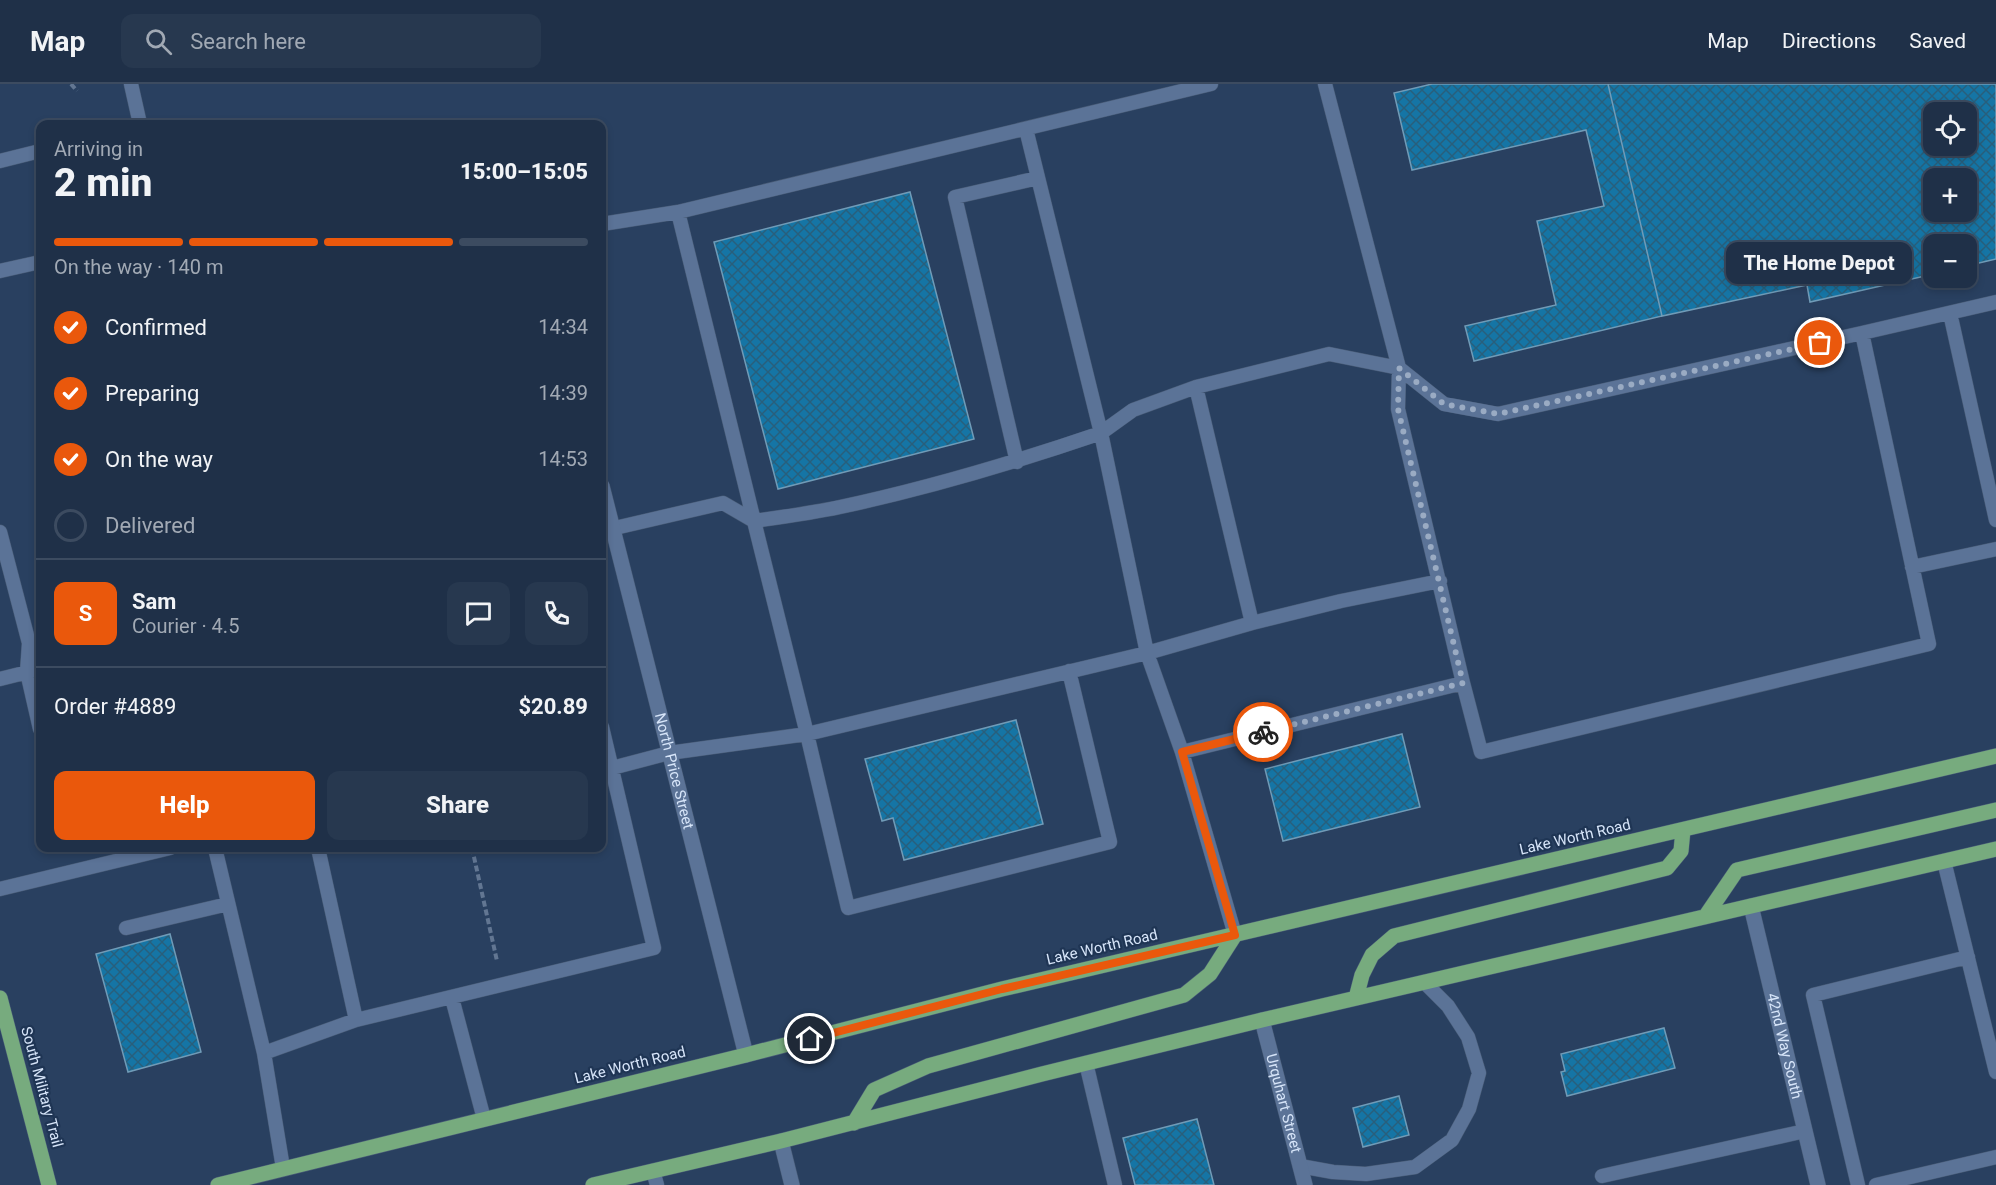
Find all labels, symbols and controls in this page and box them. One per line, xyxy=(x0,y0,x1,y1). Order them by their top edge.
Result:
search box xyxy=(121,14,541,68)
text: Map xyxy=(30,25,85,58)
icon: search xyxy=(142,25,175,58)
text: Search here xyxy=(190,29,306,54)
text: Map xyxy=(1707,29,1749,53)
text: Directions xyxy=(1782,29,1876,53)
text: Saved xyxy=(1909,29,1966,53)
map controls xyxy=(1923,102,1977,288)
button: locate xyxy=(1923,102,1977,156)
text: Arriving in xyxy=(54,137,143,161)
text: 15:00–15:05 xyxy=(460,159,588,184)
text: 2 min xyxy=(54,160,152,206)
button: + xyxy=(1923,168,1977,222)
button: − xyxy=(1923,234,1977,288)
callout: The Home Depot xyxy=(1727,241,1913,283)
text: The Home Depot xyxy=(1743,251,1895,275)
text: On the way · 140 m xyxy=(54,255,223,279)
icon: check xyxy=(54,311,87,344)
text: Confirmed xyxy=(105,315,207,340)
text: 14:34 xyxy=(538,315,588,339)
pin xyxy=(1794,317,1845,368)
icon: bag xyxy=(1803,326,1836,359)
icon: check xyxy=(54,377,87,410)
text: Preparing xyxy=(105,381,199,406)
text: 14:39 xyxy=(538,381,588,405)
icon: check xyxy=(54,443,87,476)
text: On the way xyxy=(105,447,213,472)
text: 14:53 xyxy=(538,447,588,471)
text: Delivered xyxy=(105,513,195,538)
button: chat xyxy=(447,582,510,645)
button: phone xyxy=(525,582,588,645)
text: Sam xyxy=(132,589,176,614)
text: S xyxy=(79,601,92,626)
text: Courier · 4.5 xyxy=(132,614,239,638)
text: Order #4889 xyxy=(54,694,176,719)
text: $20.89 xyxy=(519,694,588,719)
courier xyxy=(1233,702,1293,762)
street label: North Price Street xyxy=(651,711,697,831)
icon: bike xyxy=(1247,716,1280,749)
button: Help xyxy=(54,771,315,840)
button: Share xyxy=(327,771,588,840)
street label: Lake Worth Road xyxy=(1518,815,1632,859)
street label: Lake Worth Road xyxy=(1045,925,1159,969)
street label: 42nd Way South xyxy=(1763,991,1806,1101)
pin xyxy=(784,1013,835,1064)
icon: home xyxy=(793,1022,826,1055)
street label: South Military Trail xyxy=(17,1025,67,1149)
street label: Lake Worth Road xyxy=(573,1043,687,1087)
street label: Urquhart Street xyxy=(1262,1052,1305,1155)

